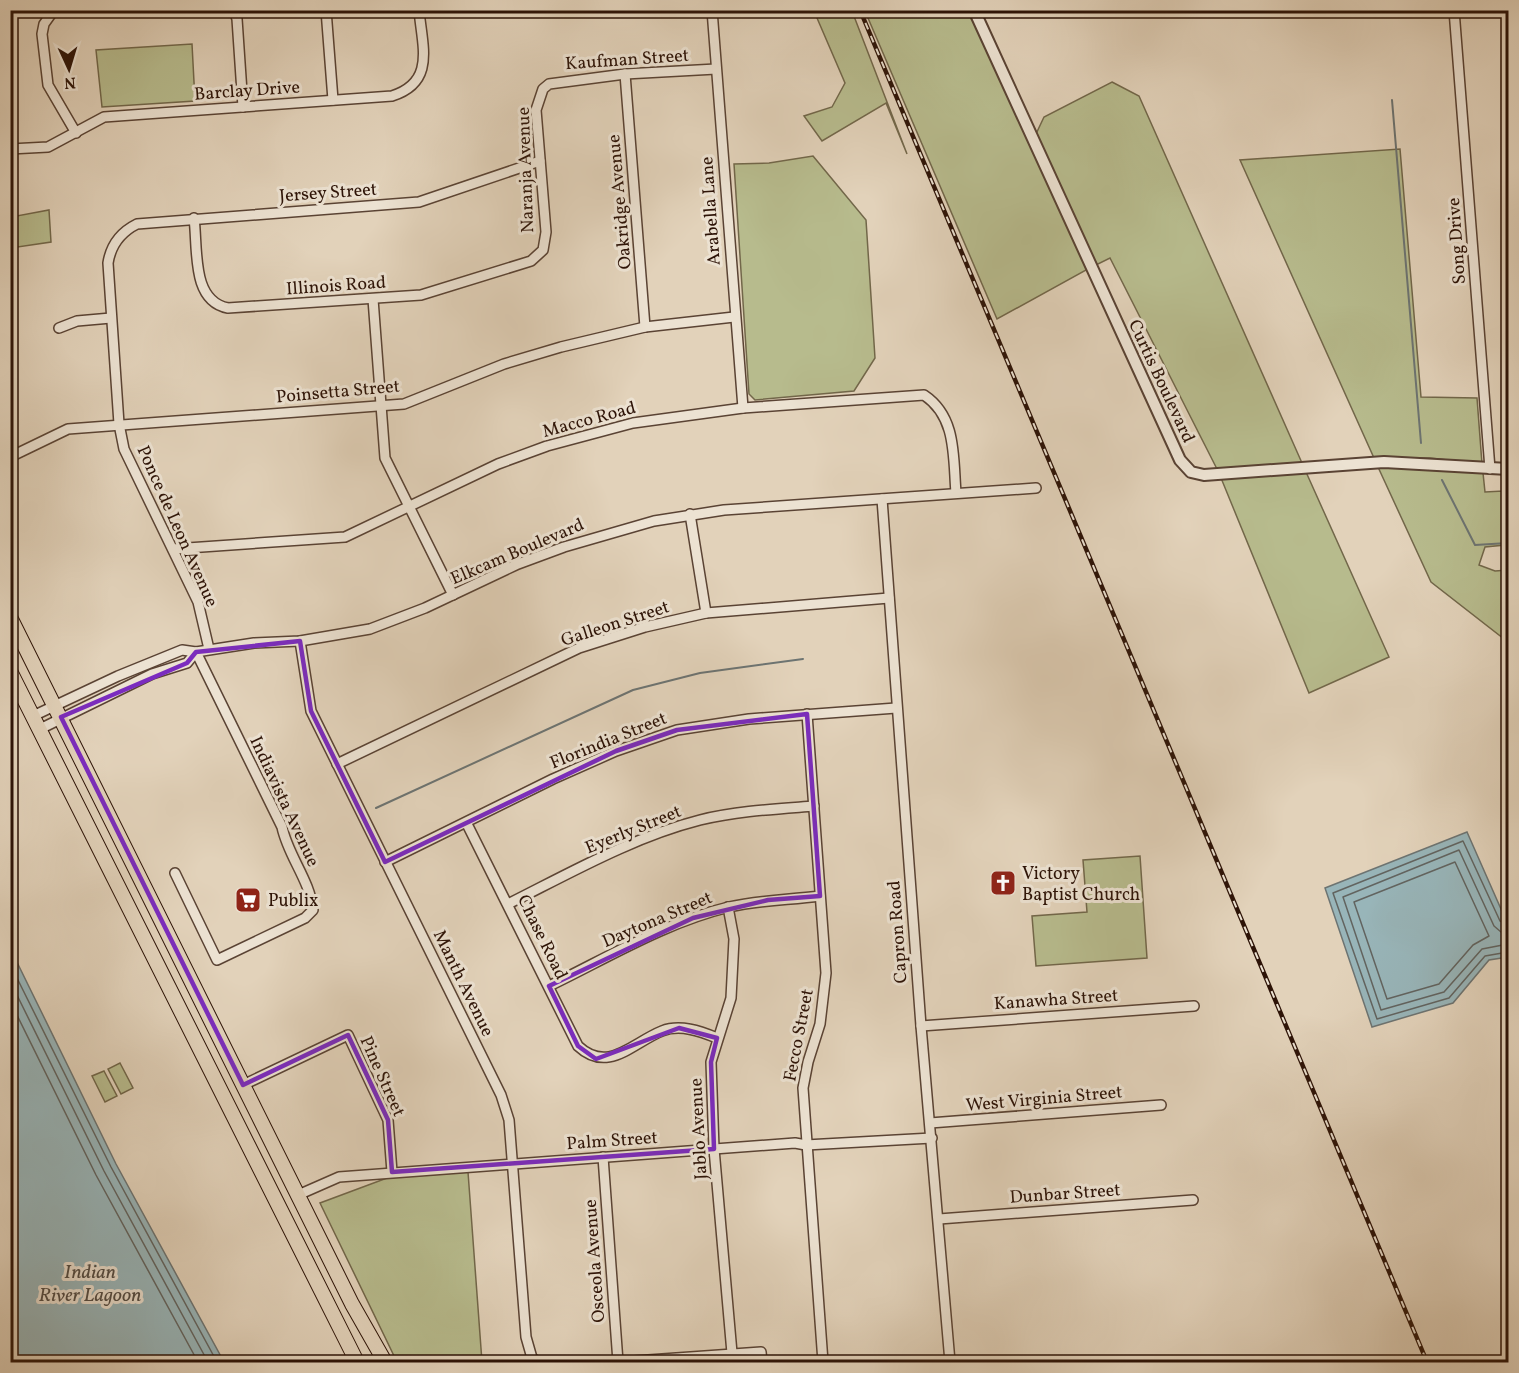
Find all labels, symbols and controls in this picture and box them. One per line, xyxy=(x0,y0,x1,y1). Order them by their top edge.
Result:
north arrow xyxy=(39,39,99,99)
street label: Kaufman Street xyxy=(564,44,690,77)
text: N xyxy=(63,71,76,93)
street label: Barclay Drive xyxy=(193,75,301,108)
street label: Naranja Avenue xyxy=(512,106,541,233)
street label: Oakridge Avenue xyxy=(602,133,639,270)
street label: Arabella Lane xyxy=(695,156,728,266)
street label: Jersey Street xyxy=(278,178,378,209)
street label: Song Drive xyxy=(1442,197,1473,285)
street label: Illinois Road xyxy=(285,271,387,302)
street label: Curtis Boulevard xyxy=(1121,316,1200,447)
street label: Poinsetta Street xyxy=(275,375,401,410)
street label: Macco Road xyxy=(540,396,639,445)
street label: Ponce de Leon Avenue xyxy=(130,442,223,611)
street label: Elkcam Boulevard xyxy=(447,513,588,592)
street label: Galleon Street xyxy=(558,595,673,654)
street label: Florindia Street xyxy=(546,707,671,776)
street label: Indiavista Avenue xyxy=(242,732,325,871)
street label: Eyerly Street xyxy=(582,800,685,861)
place label: Victory Baptist Church xyxy=(1022,862,1141,908)
church icon: Victory Baptist Church xyxy=(988,868,1018,898)
street label: Capron Road xyxy=(882,880,915,984)
supermarket icon: Publix xyxy=(233,885,263,915)
street label: Daytona Street xyxy=(599,886,717,955)
place label: Publix xyxy=(268,889,318,914)
street label: Chase Road xyxy=(510,891,573,984)
street label: Manth Avenue xyxy=(426,926,499,1041)
street label: Kanawha Street xyxy=(993,984,1119,1017)
street label: Fecco Street xyxy=(778,987,821,1084)
street label: Pine Street xyxy=(353,1032,411,1121)
street label: Jablo Avenue xyxy=(684,1077,715,1181)
street label: West Virginia Street xyxy=(965,1080,1124,1119)
street label: Palm Street xyxy=(566,1126,659,1157)
street label: Dunbar Street xyxy=(1009,1178,1121,1211)
street label: Osceola Avenue xyxy=(579,1198,612,1323)
water label: Indian River Lagoon xyxy=(39,1259,141,1310)

